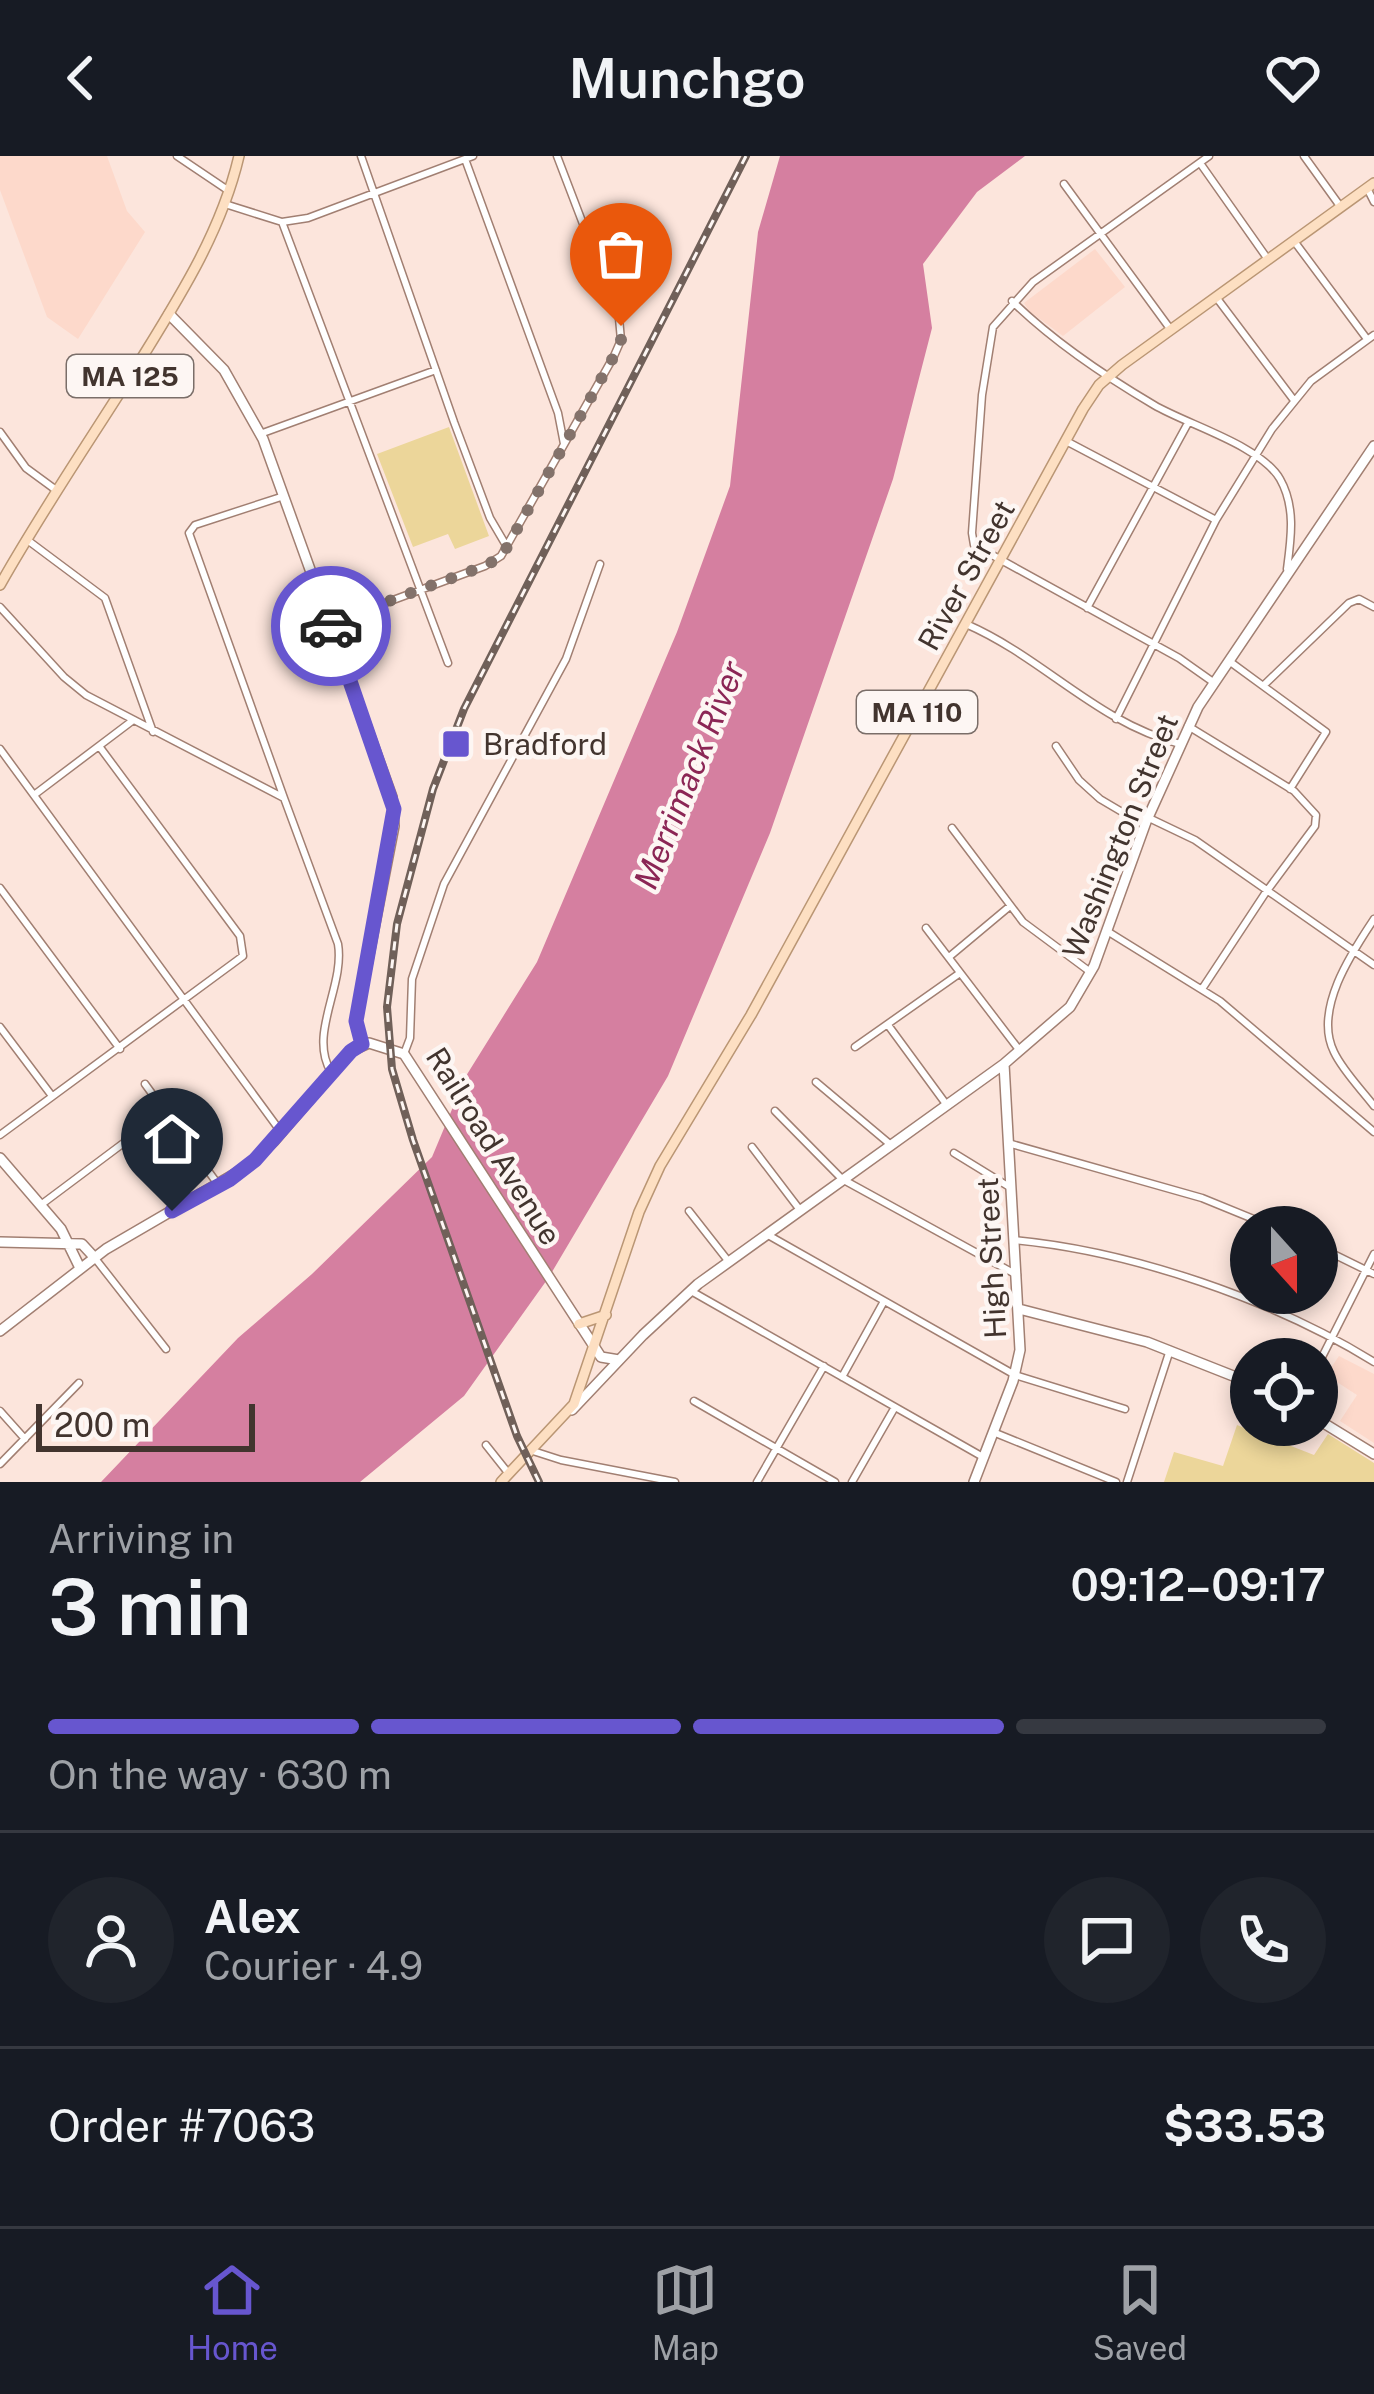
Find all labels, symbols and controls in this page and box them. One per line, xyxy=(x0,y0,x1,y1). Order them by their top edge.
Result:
icon: back xyxy=(48,45,114,111)
icon: heart xyxy=(1260,45,1326,111)
text: Munchgo xyxy=(568,47,806,110)
pin xyxy=(570,203,672,326)
icon: bag xyxy=(588,221,654,287)
road number: MA 125 xyxy=(67,355,193,397)
street label: River Street xyxy=(910,494,1022,656)
courier xyxy=(271,566,391,686)
icon: car xyxy=(298,593,364,659)
water label: Merrimack River xyxy=(626,655,752,894)
road number: MA 110 xyxy=(857,691,977,733)
street label: Washington Street xyxy=(1055,709,1185,963)
place label: Bradford xyxy=(483,726,607,762)
marker: Bradford xyxy=(440,728,472,760)
street label: Railroad Avenue xyxy=(419,1041,569,1251)
pin xyxy=(121,1088,223,1211)
icon: home xyxy=(139,1106,205,1172)
street label: High Street xyxy=(969,1177,1013,1339)
north arrow xyxy=(1230,1206,1338,1314)
map controls xyxy=(1230,1206,1338,1446)
button: locate xyxy=(1230,1338,1338,1446)
scale bar xyxy=(36,1398,255,1451)
text: 200 m xyxy=(54,1406,150,1444)
text: Arriving in xyxy=(48,1516,234,1562)
text: 09:12–09:17 xyxy=(1070,1558,1326,1611)
text: 3 min xyxy=(48,1561,252,1653)
text: On the way · 630 m xyxy=(48,1752,392,1798)
button: person xyxy=(48,1877,174,2003)
button: chat xyxy=(1044,1877,1170,2003)
button: phone xyxy=(1200,1877,1326,2003)
text: Alex xyxy=(204,1890,301,1943)
text: Courier · 4.9 xyxy=(204,1943,423,1989)
text: Order #7063 xyxy=(48,2099,315,2152)
text: $33.53 xyxy=(1163,2099,1326,2152)
tab: Home xyxy=(187,2257,278,2367)
tab: Map xyxy=(652,2257,719,2367)
tab: Saved xyxy=(1093,2257,1187,2367)

